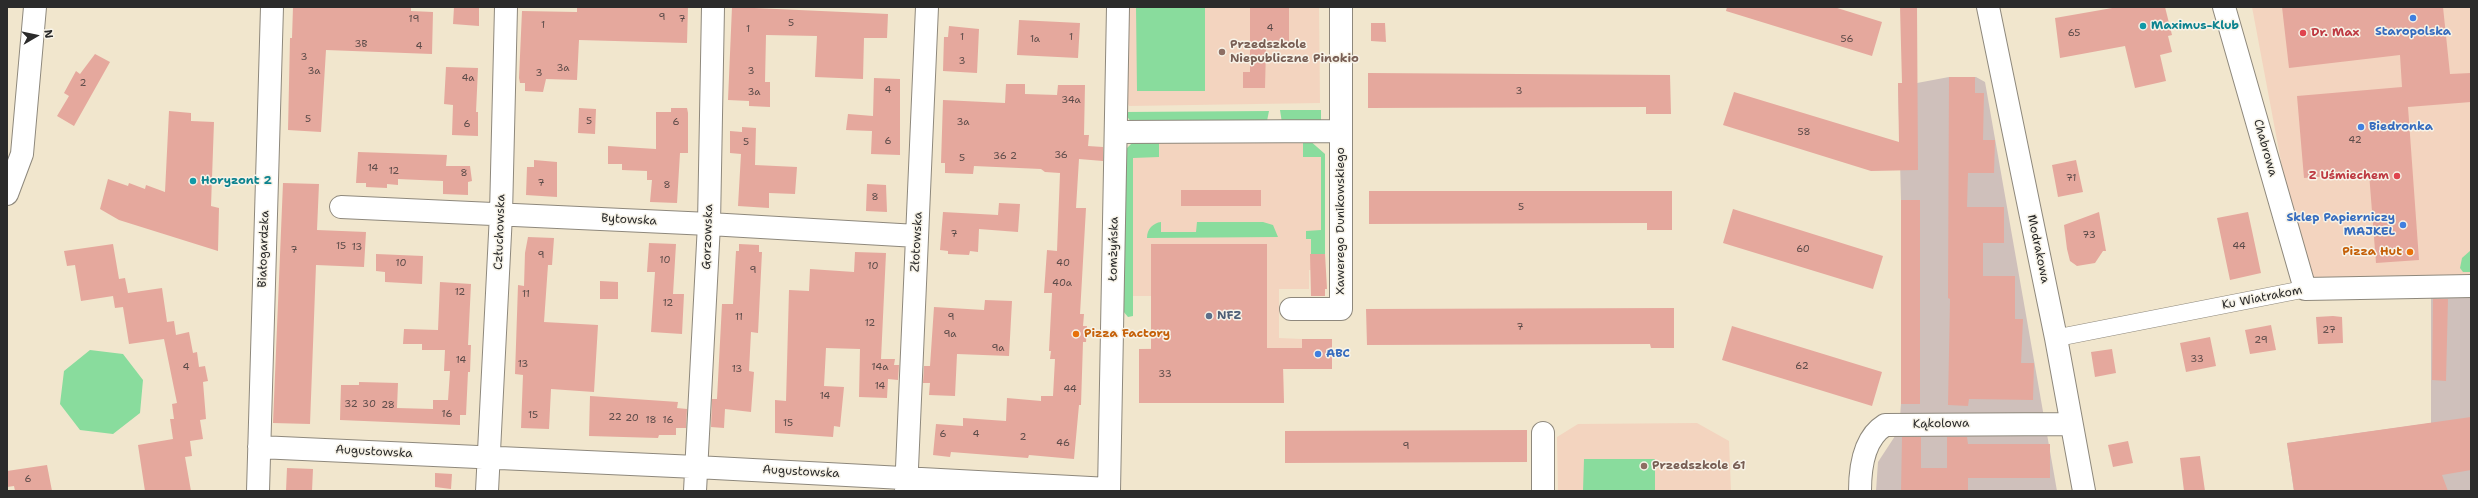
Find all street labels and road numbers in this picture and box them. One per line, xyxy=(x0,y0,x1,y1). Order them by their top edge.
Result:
street label: Chabrowa xyxy=(2250,118,2280,178)
street label: Xawerego Dunikowskiego xyxy=(1334,147,1348,295)
street label: Człuchowska xyxy=(491,194,509,270)
street label: Gorzowska xyxy=(700,204,716,270)
street label: Białogardzka xyxy=(255,210,273,288)
street label: Bytowska xyxy=(601,211,657,229)
street label: Złotowska xyxy=(908,211,926,273)
street label: Modrakowa xyxy=(2024,213,2052,285)
street label: Łomżyńska xyxy=(1106,217,1122,281)
street label: Ku Wiatrakom xyxy=(2221,283,2303,313)
street label: Kąkolowa xyxy=(1913,416,1969,432)
street label: Augustowska xyxy=(335,443,413,461)
street label: Augustowska xyxy=(762,463,840,481)

